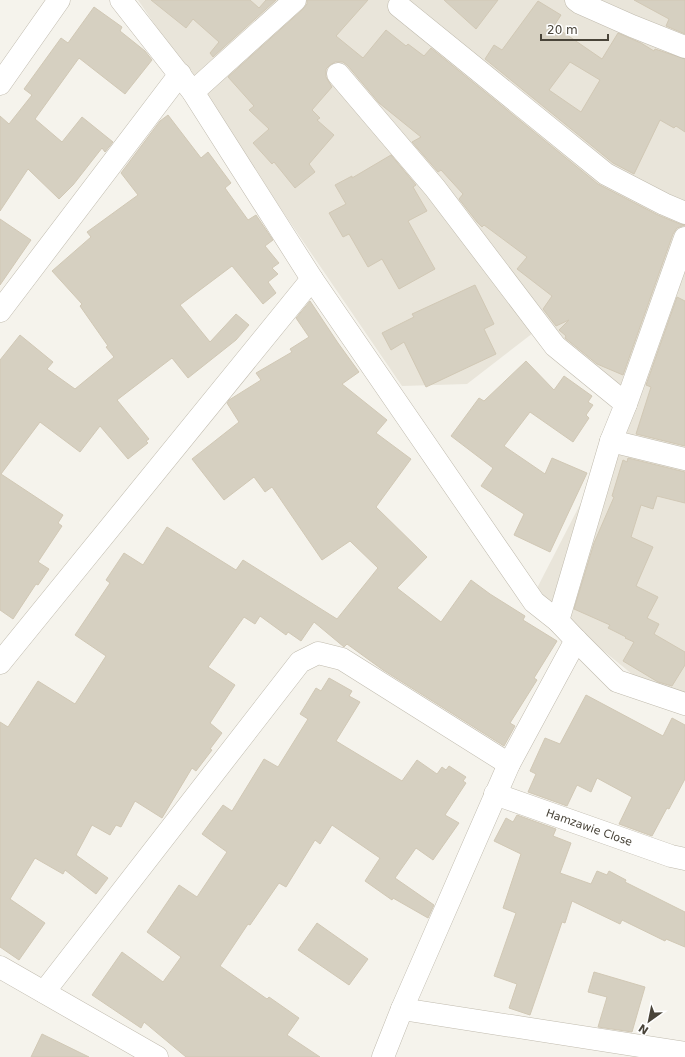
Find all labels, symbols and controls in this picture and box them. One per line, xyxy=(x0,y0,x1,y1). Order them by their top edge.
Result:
scale bar xyxy=(541,16,608,42)
text: 20 m xyxy=(547,23,578,37)
street label: Hamzawie Close xyxy=(544,807,634,849)
north arrow xyxy=(629,1001,669,1041)
text: N xyxy=(636,1021,651,1037)

